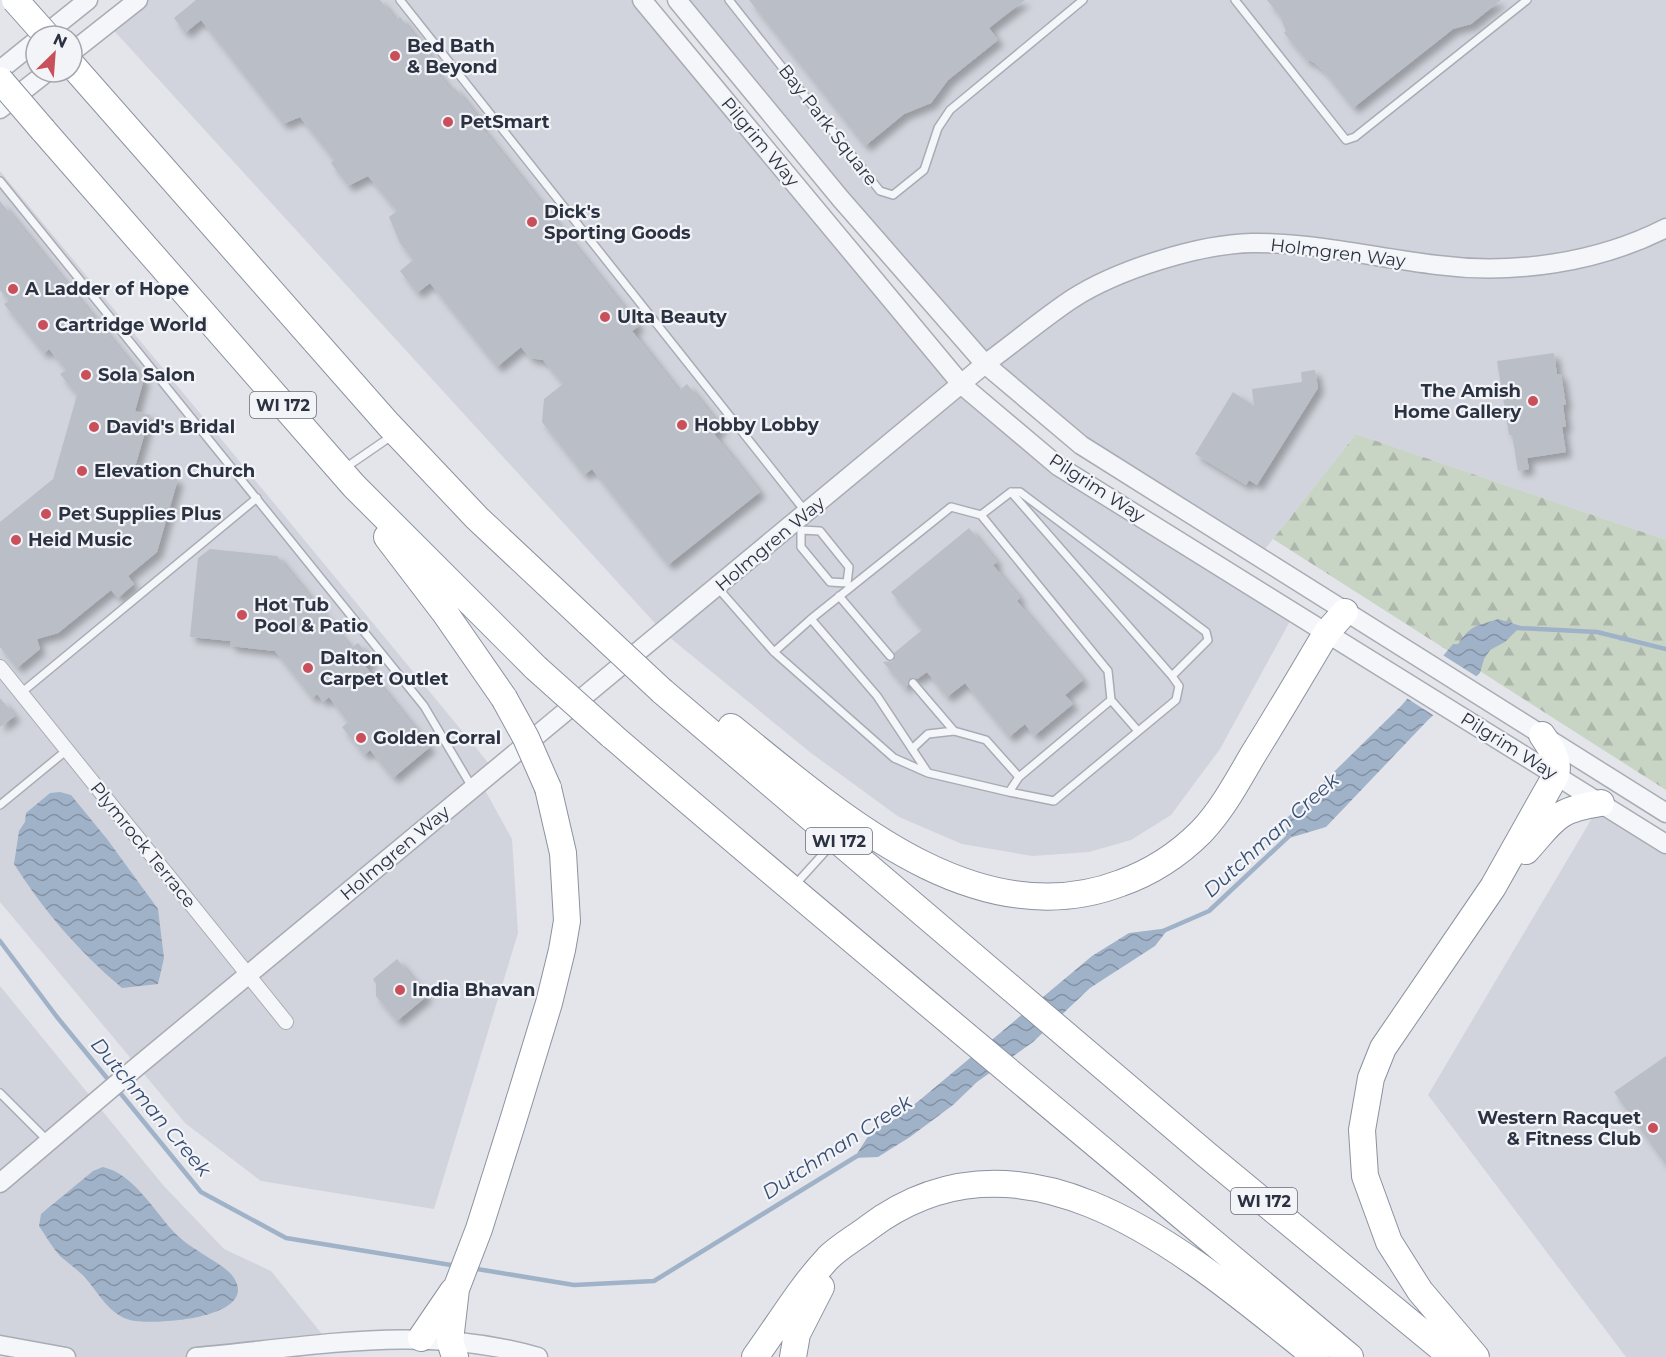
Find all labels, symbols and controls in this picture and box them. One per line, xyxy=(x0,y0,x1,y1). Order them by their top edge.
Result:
north arrow xyxy=(24,24,84,84)
text: N xyxy=(50,30,70,52)
place label: Bed Bath & Beyond xyxy=(407,35,498,78)
marker: Bed Bath & Beyond xyxy=(388,49,402,63)
street label: Bay Park Square xyxy=(774,60,882,190)
street label: Pilgrim Way xyxy=(716,93,804,191)
place label: PetSmart xyxy=(460,111,550,133)
marker: PetSmart xyxy=(441,115,455,129)
place label: Dick's Sporting Goods xyxy=(544,201,691,244)
marker: Dick's Sporting Goods xyxy=(525,215,539,229)
street label: Holmgren Way xyxy=(1269,234,1407,272)
place label: A Ladder of Hope xyxy=(24,278,189,300)
marker: A Ladder of Hope xyxy=(6,282,20,296)
place label: Ulta Beauty xyxy=(617,306,727,328)
marker: Ulta Beauty xyxy=(598,310,612,324)
place label: Cartridge World xyxy=(55,314,207,336)
marker: Cartridge World xyxy=(36,318,50,332)
place label: Sola Salon xyxy=(98,364,195,386)
marker: Sola Salon xyxy=(79,368,93,382)
place label: The Amish Home Gallery xyxy=(1394,380,1521,423)
road number: WI 172 xyxy=(250,392,316,418)
marker: The Amish Home Gallery xyxy=(1526,394,1540,408)
place label: Hobby Lobby xyxy=(694,414,819,436)
place label: David's Bridal xyxy=(106,416,235,438)
marker: Hobby Lobby xyxy=(675,418,689,432)
marker: David's Bridal xyxy=(87,420,101,434)
street label: Pilgrim Way xyxy=(1045,449,1149,527)
place label: Elevation Church xyxy=(94,460,255,482)
marker: Elevation Church xyxy=(75,464,89,478)
street label: Holmgren Way xyxy=(711,492,829,596)
place label: Pet Supplies Plus xyxy=(58,503,222,525)
marker: Pet Supplies Plus xyxy=(39,507,53,521)
place label: Heid Music xyxy=(28,529,132,551)
marker: Heid Music xyxy=(9,533,23,547)
place label: Hot Tub Pool & Patio xyxy=(254,594,369,637)
marker: Hot Tub Pool & Patio xyxy=(235,608,249,622)
place label: Dalton Carpet Outlet xyxy=(320,647,449,690)
marker: Dalton Carpet Outlet xyxy=(301,661,315,675)
street label: Pilgrim Way xyxy=(1457,708,1562,785)
place label: Golden Corral xyxy=(373,727,501,749)
marker: Golden Corral xyxy=(354,731,368,745)
water label: Dutchman Creek xyxy=(1198,767,1345,902)
street label: Plymrock Terrace xyxy=(86,778,201,912)
street label: Holmgren Way xyxy=(336,801,454,905)
road number: WI 172 xyxy=(806,828,872,854)
place label: India Bhavan xyxy=(412,979,536,1001)
marker: India Bhavan xyxy=(393,983,407,997)
water label: Dutchman Creek xyxy=(86,1033,217,1182)
water label: Dutchman Creek xyxy=(757,1089,917,1204)
place label: Western Racquet & Fitness Club xyxy=(1477,1107,1641,1150)
marker: Western Racquet & Fitness Club xyxy=(1646,1121,1660,1135)
road number: WI 172 xyxy=(1231,1188,1297,1214)

